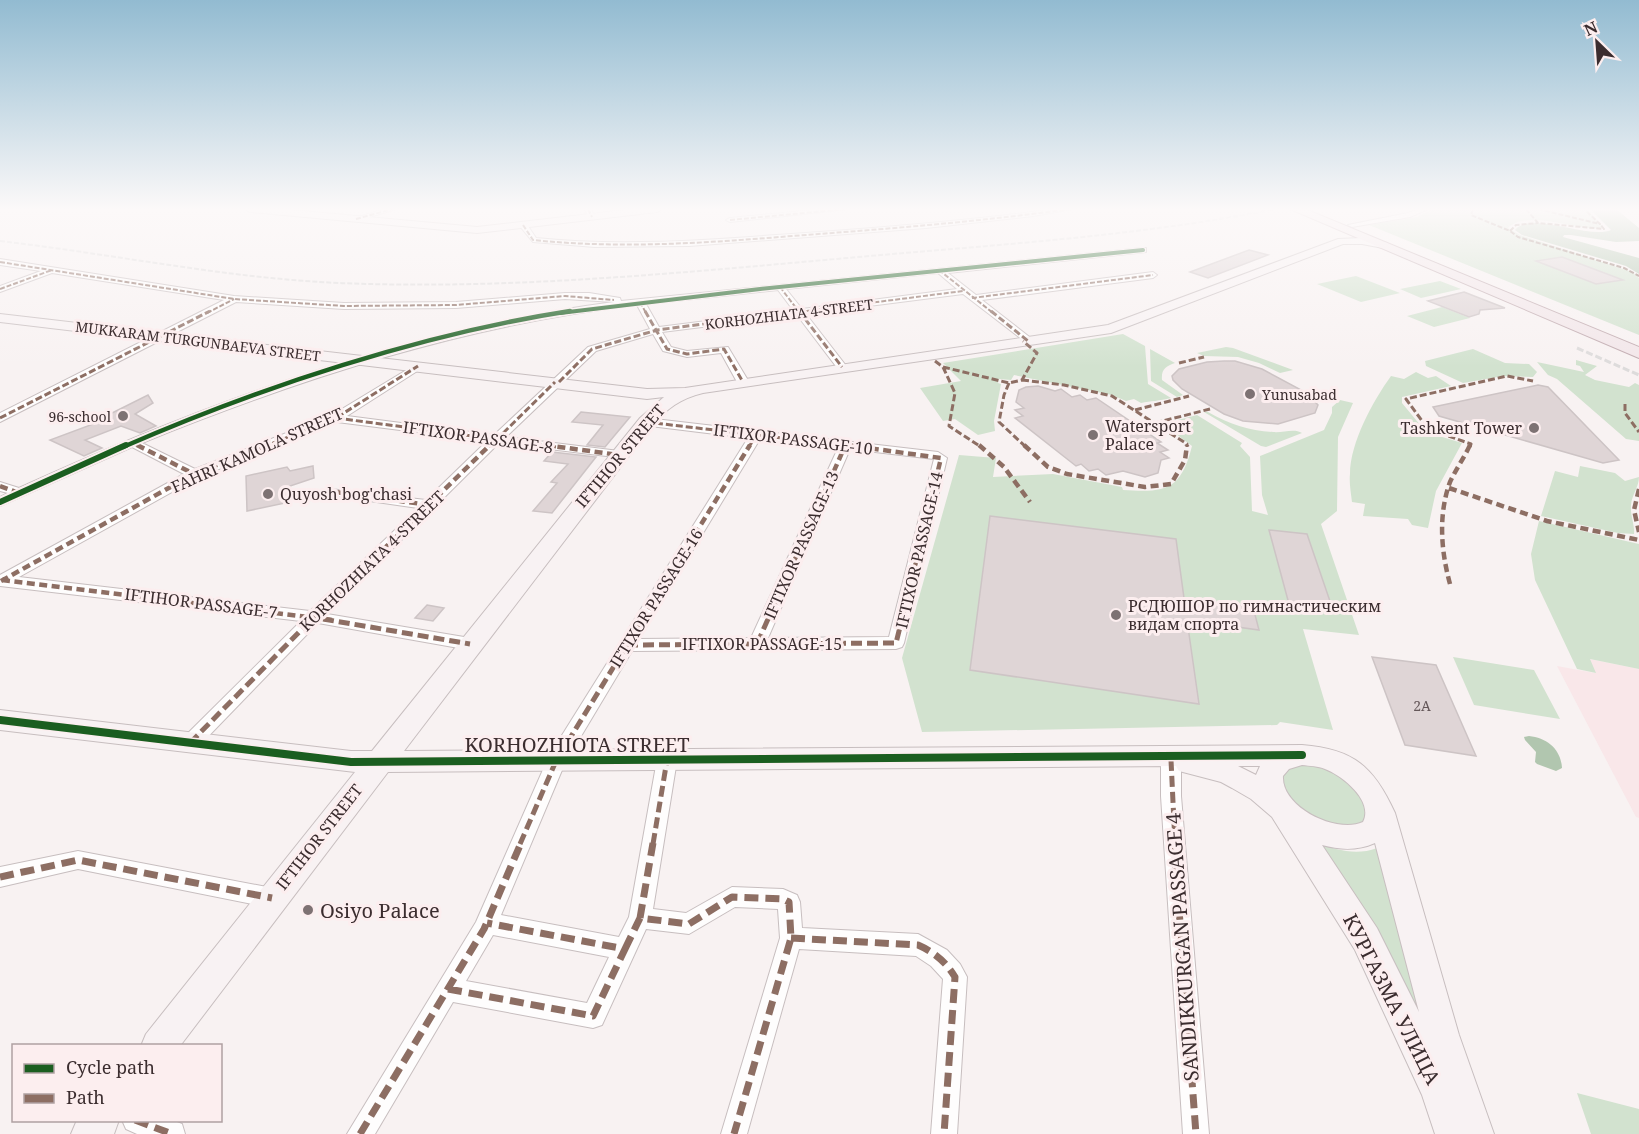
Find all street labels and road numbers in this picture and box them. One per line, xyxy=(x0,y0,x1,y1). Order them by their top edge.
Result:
street label: KORHOZHIАTA 4-STREET xyxy=(704,294,875,334)
street label: MUKKARAM TURGUNBAEVA STREET xyxy=(74,317,322,366)
street label: IFTIHOR STREET xyxy=(570,400,670,512)
street label: FAHRI KAMOLA STREET xyxy=(168,402,347,498)
street label: IFTIXOR PASSAGE-8 xyxy=(402,416,554,458)
street label: IFTIXOR PASSAGE-10 xyxy=(712,418,874,460)
street label: IFTIXOR PASSAGE-13 xyxy=(758,467,844,623)
street label: IFTIXOR PASSAGE-14 xyxy=(890,469,948,631)
street label: KORHOZHIАTA 4-STREET xyxy=(295,486,449,636)
street label: IFTIXOR PASSAGE-16 xyxy=(604,524,708,672)
street label: IFTIHOR PASSAGE-7 xyxy=(123,583,279,623)
street label: IFTIXOR PASSAGE-15 xyxy=(682,633,842,655)
street label: KORHOZHIOTA STREET xyxy=(464,731,690,758)
street label: IFTIHOR STREET xyxy=(271,779,367,894)
street label: SANDIKKURGАN PASSAGE 4 xyxy=(1159,812,1205,1082)
street label: КУРГАЗМА УЛИЦА xyxy=(1337,909,1447,1090)

